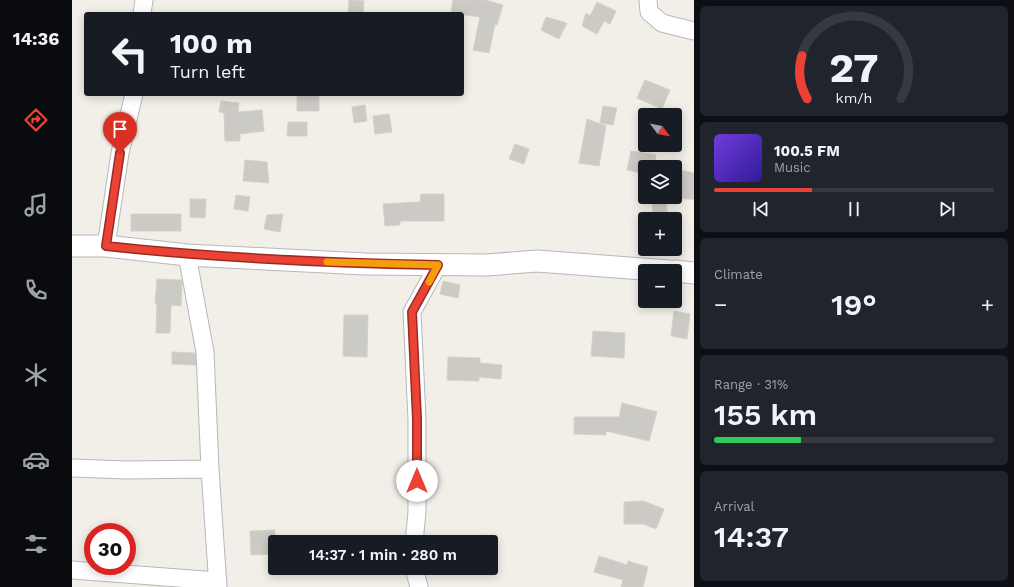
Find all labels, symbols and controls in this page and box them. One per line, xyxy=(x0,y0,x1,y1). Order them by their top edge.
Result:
text: 100 m xyxy=(170,27,253,60)
text: 14:36 xyxy=(13,28,59,49)
icon: left xyxy=(104,28,156,80)
text: 27 xyxy=(829,43,879,92)
text: Turn left xyxy=(170,61,245,82)
text: km/h xyxy=(836,90,872,106)
icon: directions xyxy=(22,106,50,134)
north arrow xyxy=(638,108,682,152)
map controls xyxy=(638,108,682,308)
pin xyxy=(103,112,137,153)
icon: arrive xyxy=(109,118,131,140)
text: 100.5 FM xyxy=(774,142,840,160)
button: layers xyxy=(638,160,682,204)
text: Music xyxy=(774,160,811,175)
icon: music xyxy=(22,191,50,219)
icon: previous xyxy=(750,198,772,220)
icon: pause xyxy=(843,198,865,220)
icon: next xyxy=(936,198,958,220)
button: + xyxy=(638,212,682,256)
button: − xyxy=(638,264,682,308)
text: Climate xyxy=(714,267,763,282)
icon: phone xyxy=(22,276,50,304)
text: 19° xyxy=(831,287,877,322)
text: − xyxy=(714,292,727,317)
text: + xyxy=(981,292,994,317)
icon: climate xyxy=(22,361,50,389)
text: Range · 31% xyxy=(714,377,788,392)
text: 155 km xyxy=(714,397,817,432)
icon: car xyxy=(22,446,50,474)
position arrow xyxy=(396,460,438,502)
text: Arrival xyxy=(714,499,755,514)
text: 14:37 xyxy=(714,519,789,554)
speed limit sign: 30 xyxy=(84,523,136,575)
icon: filters xyxy=(22,530,50,558)
text: 14:37 · 1 min · 280 m xyxy=(309,546,457,564)

